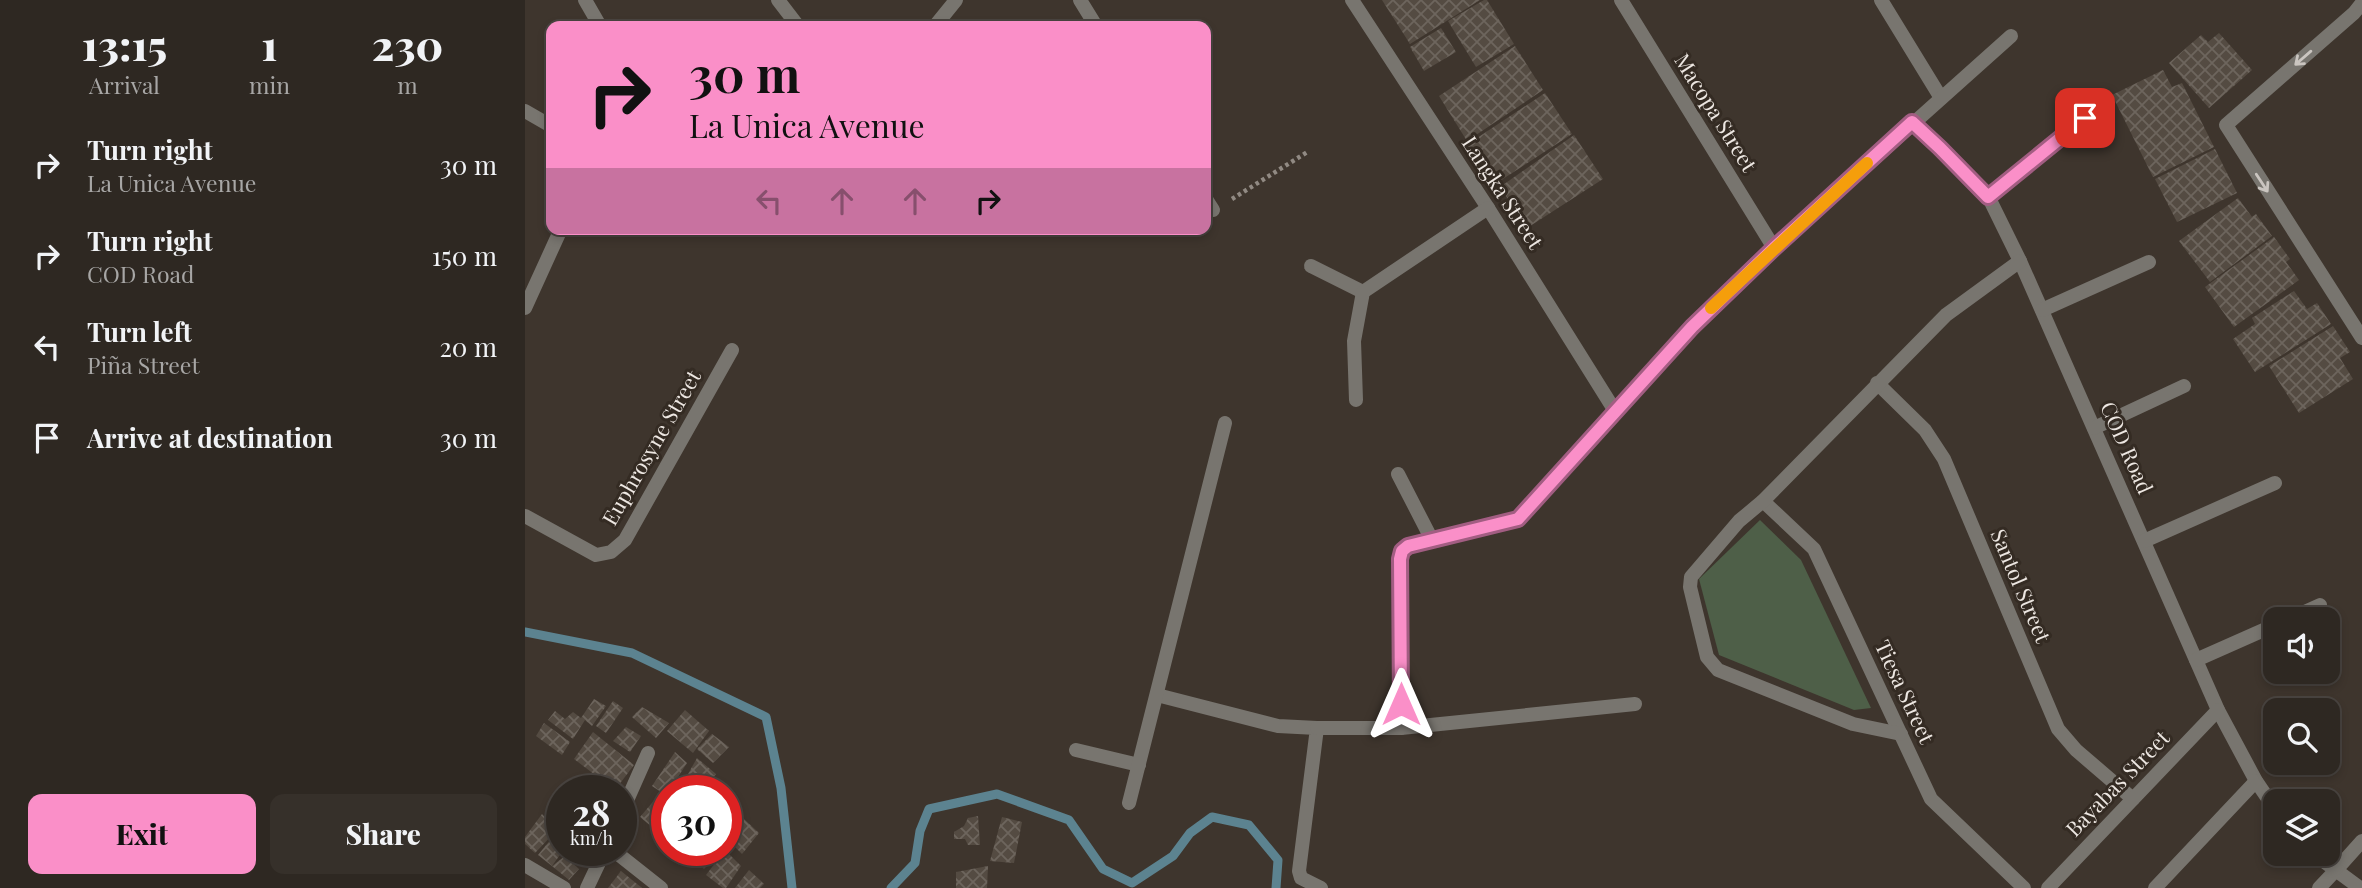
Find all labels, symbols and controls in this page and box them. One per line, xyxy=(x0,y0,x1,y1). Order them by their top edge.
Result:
text: 13:15 xyxy=(82,16,167,72)
text: 1 xyxy=(261,16,278,72)
text: 230 xyxy=(372,16,443,72)
text: 30 m xyxy=(689,40,800,105)
street label: Macopa Street xyxy=(1669,48,1764,177)
icon: right xyxy=(574,49,665,140)
one-way arrow xyxy=(2294,50,2312,66)
text: Arrival xyxy=(89,69,160,100)
text: min xyxy=(249,69,290,100)
text: m xyxy=(397,69,418,100)
pin xyxy=(2055,88,2115,148)
icon: arrive xyxy=(2066,99,2104,137)
text: La Unica Avenue xyxy=(689,103,925,146)
street label: Langka Street xyxy=(1457,130,1551,254)
text: Turn right xyxy=(87,132,213,167)
icon: right xyxy=(28,146,66,184)
text: 30 m xyxy=(440,147,497,182)
text: La Unica Avenue xyxy=(87,167,256,198)
one-way arrow xyxy=(2256,172,2270,192)
icon: left xyxy=(750,182,788,220)
icon: ahead xyxy=(823,182,861,220)
icon: ahead xyxy=(896,182,934,220)
icon: right xyxy=(969,182,1007,220)
text: Turn right xyxy=(87,223,213,258)
icon: right xyxy=(28,237,66,275)
text: 150 m xyxy=(432,238,497,273)
text: COD Road xyxy=(87,258,194,289)
text: Turn left xyxy=(87,314,192,349)
icon: left xyxy=(28,328,66,366)
text: 20 m xyxy=(439,329,497,364)
text: Piña Street xyxy=(87,349,200,380)
street label: Euphrosyne Street xyxy=(594,364,706,530)
street label: COD Road xyxy=(2095,397,2161,498)
icon: arrive xyxy=(28,419,66,457)
text: Arrive at destination xyxy=(87,420,333,455)
text: 30 m xyxy=(440,420,497,455)
street label: Santol Street xyxy=(1985,524,2059,647)
map controls xyxy=(2263,607,2340,866)
button: sound xyxy=(2263,607,2340,684)
street label: Tiesa Street xyxy=(1870,635,1942,748)
position arrow xyxy=(1364,667,1438,741)
button: search xyxy=(2263,698,2340,775)
street label: Bayabas Street xyxy=(2059,723,2175,842)
speed limit sign: 30 xyxy=(651,775,742,866)
text: 28 xyxy=(573,788,610,835)
button: layers xyxy=(2263,789,2340,866)
button: Exit xyxy=(28,794,256,874)
button: Share xyxy=(270,794,497,874)
text: km/h xyxy=(570,826,613,850)

